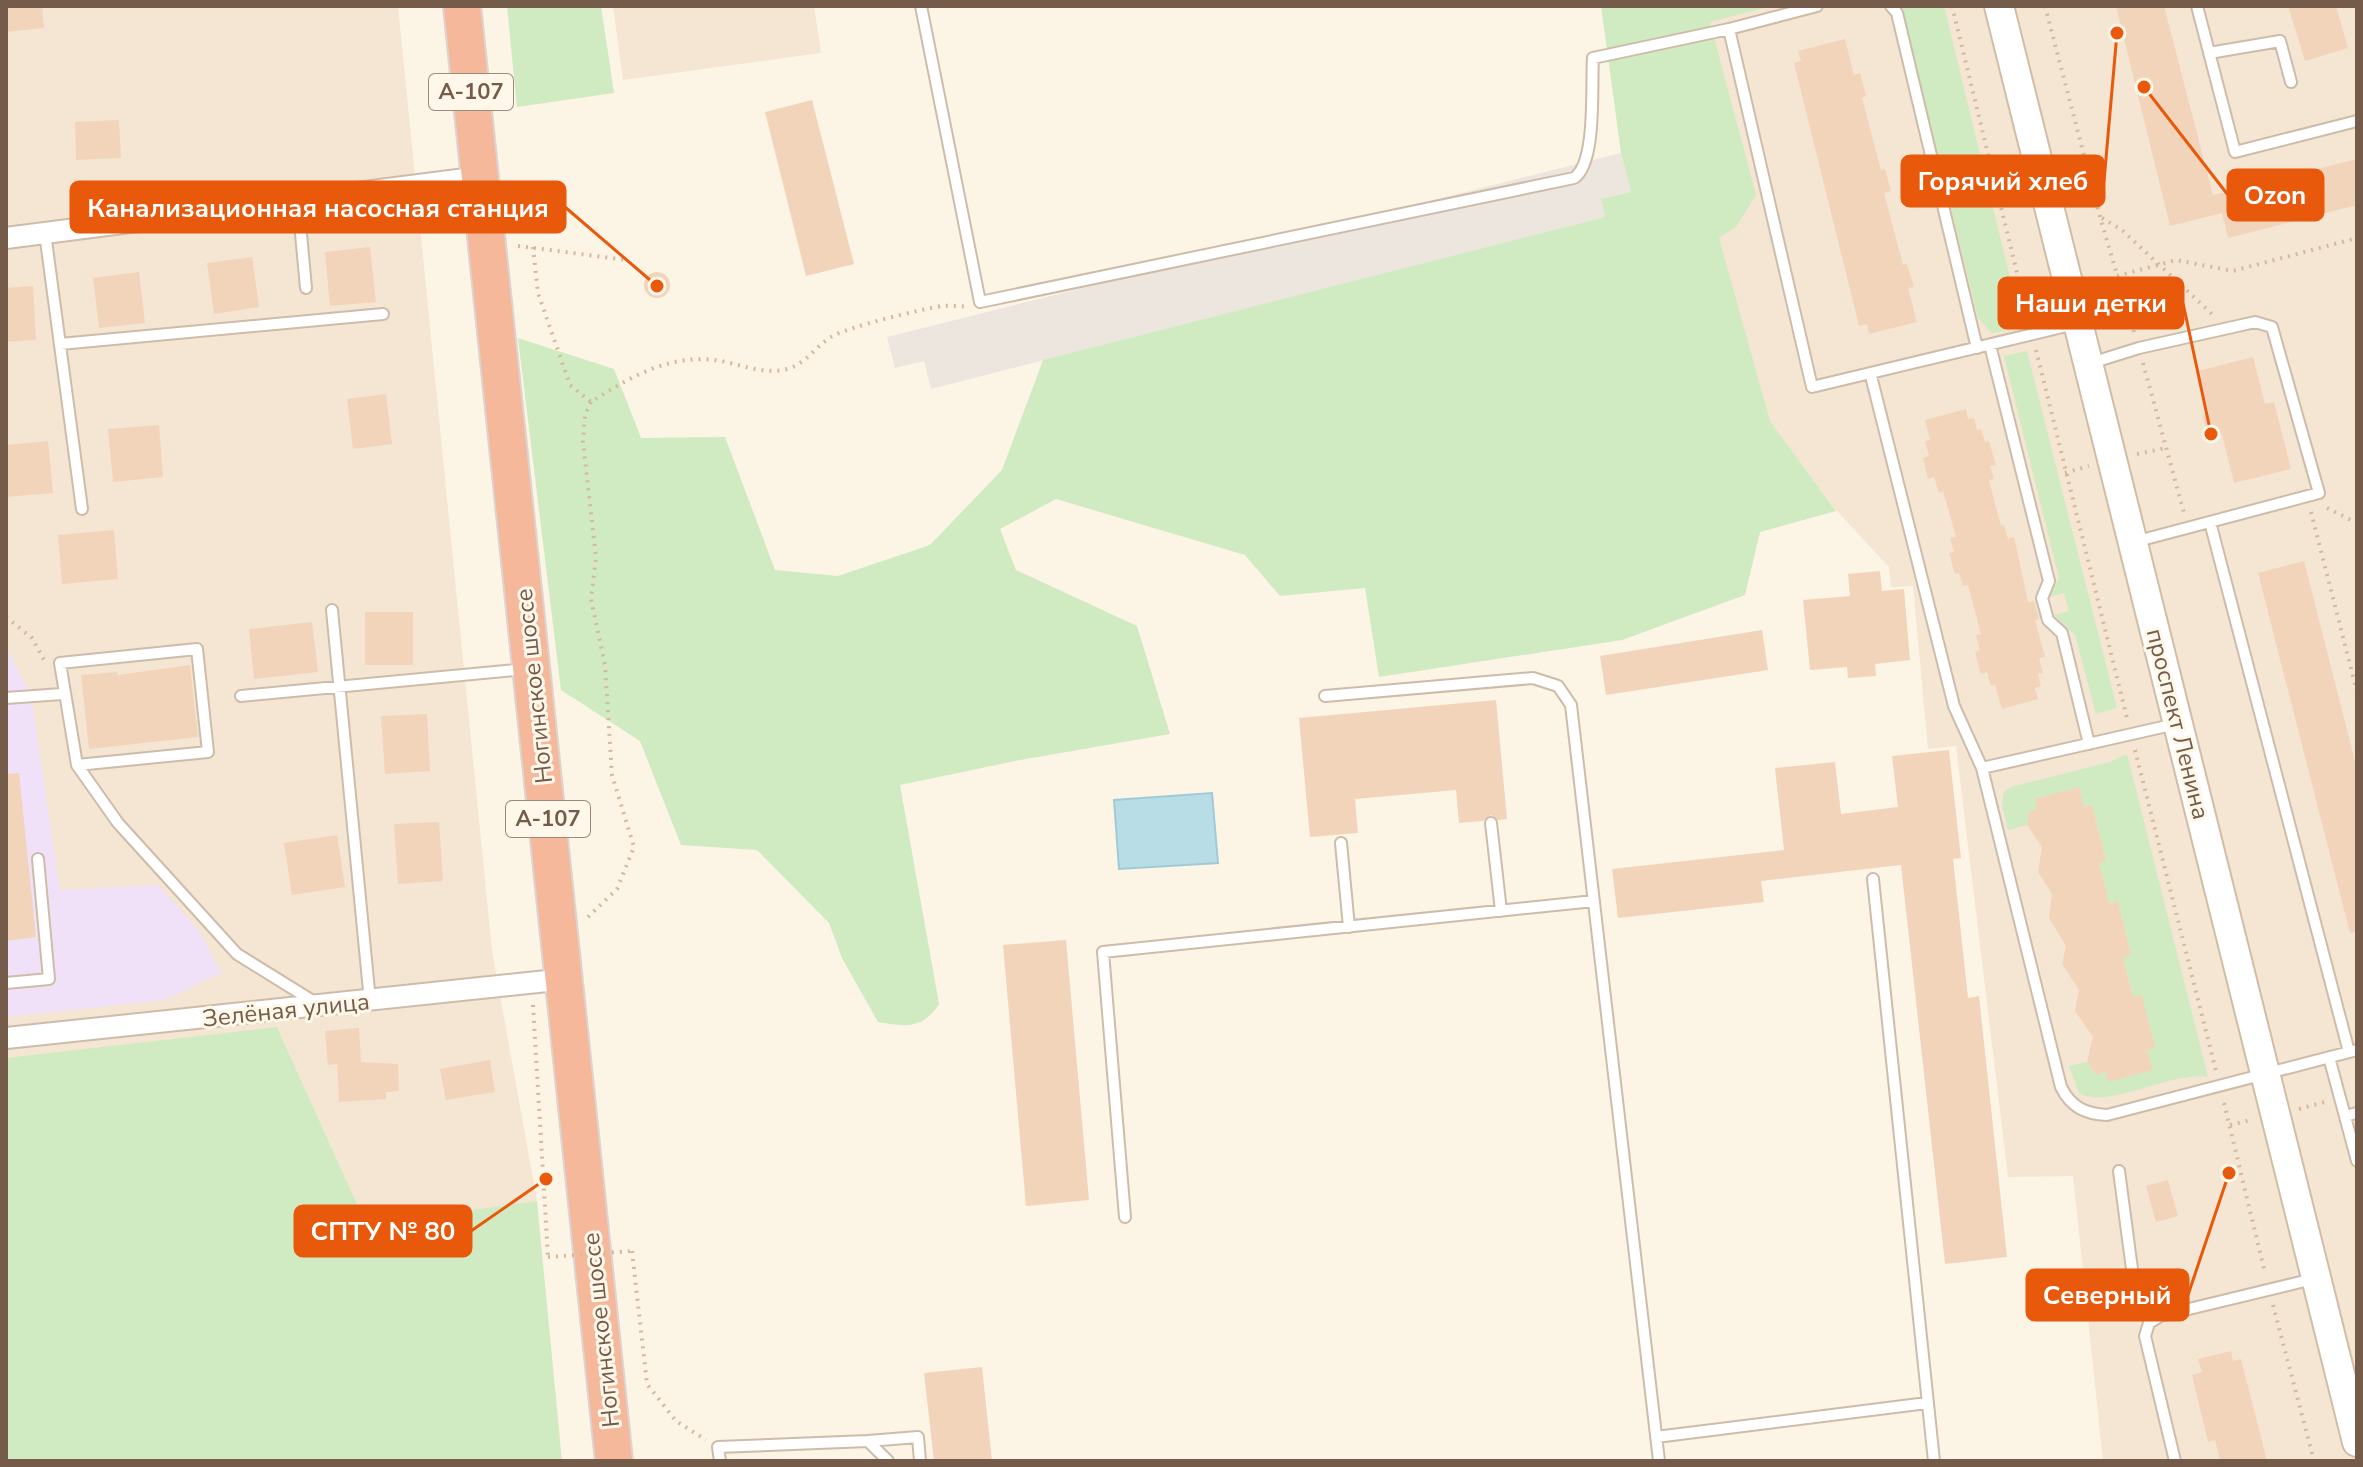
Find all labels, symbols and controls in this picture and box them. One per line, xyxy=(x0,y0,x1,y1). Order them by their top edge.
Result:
road number: А-107 xyxy=(429,74,513,110)
callout: Горячий хлеб xyxy=(1902,156,2104,206)
text: Горячий хлеб xyxy=(1918,164,2088,199)
callout: Ozon xyxy=(2228,170,2323,220)
text: Ozon xyxy=(2244,178,2306,213)
callout: Канализационная насосная станция xyxy=(71,182,565,232)
text: Канализационная насосная станция xyxy=(87,191,549,226)
callout: Наши детки xyxy=(1999,278,2183,328)
text: Наши детки xyxy=(2015,286,2167,321)
street label: Ногинское шоссе xyxy=(508,587,560,785)
street label: проспект Ленина xyxy=(2139,625,2217,823)
road number: А-107 xyxy=(506,801,590,837)
street label: Зелёная улица xyxy=(201,985,371,1035)
callout: СПТУ № 80 xyxy=(295,1206,471,1256)
text: СПТУ № 80 xyxy=(311,1214,455,1249)
street label: Ногинское шоссе xyxy=(575,1231,627,1429)
callout: Северный xyxy=(2027,1270,2188,1320)
text: Северный xyxy=(2043,1278,2171,1313)

